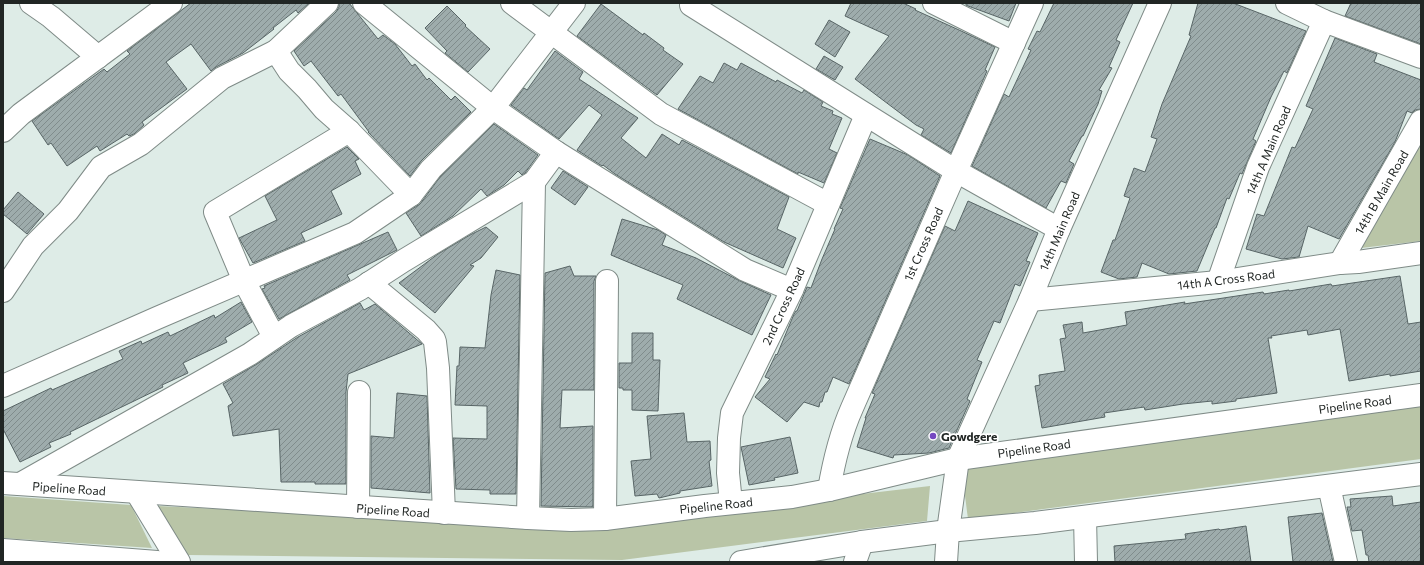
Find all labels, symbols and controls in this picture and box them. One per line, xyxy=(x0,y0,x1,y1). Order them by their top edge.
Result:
street label: 14th A Main Road xyxy=(1243,104,1293,196)
street label: 14th B Main Road xyxy=(1351,148,1411,236)
street label: 14th Main Road xyxy=(1036,189,1082,273)
street label: 1st Cross Road xyxy=(901,205,945,283)
street label: 2nd Cross Road xyxy=(759,265,807,347)
street label: 14th A Cross Road xyxy=(1176,266,1276,292)
street label: Pipeline Road xyxy=(1318,392,1393,416)
place label: Gowdgere xyxy=(941,429,997,443)
marker: Gowdgere xyxy=(928,431,938,441)
street label: Pipeline Road xyxy=(997,436,1072,460)
street label: Pipeline Road xyxy=(32,478,106,498)
street label: Pipeline Road xyxy=(679,494,753,516)
street label: Pipeline Road xyxy=(356,500,430,520)

